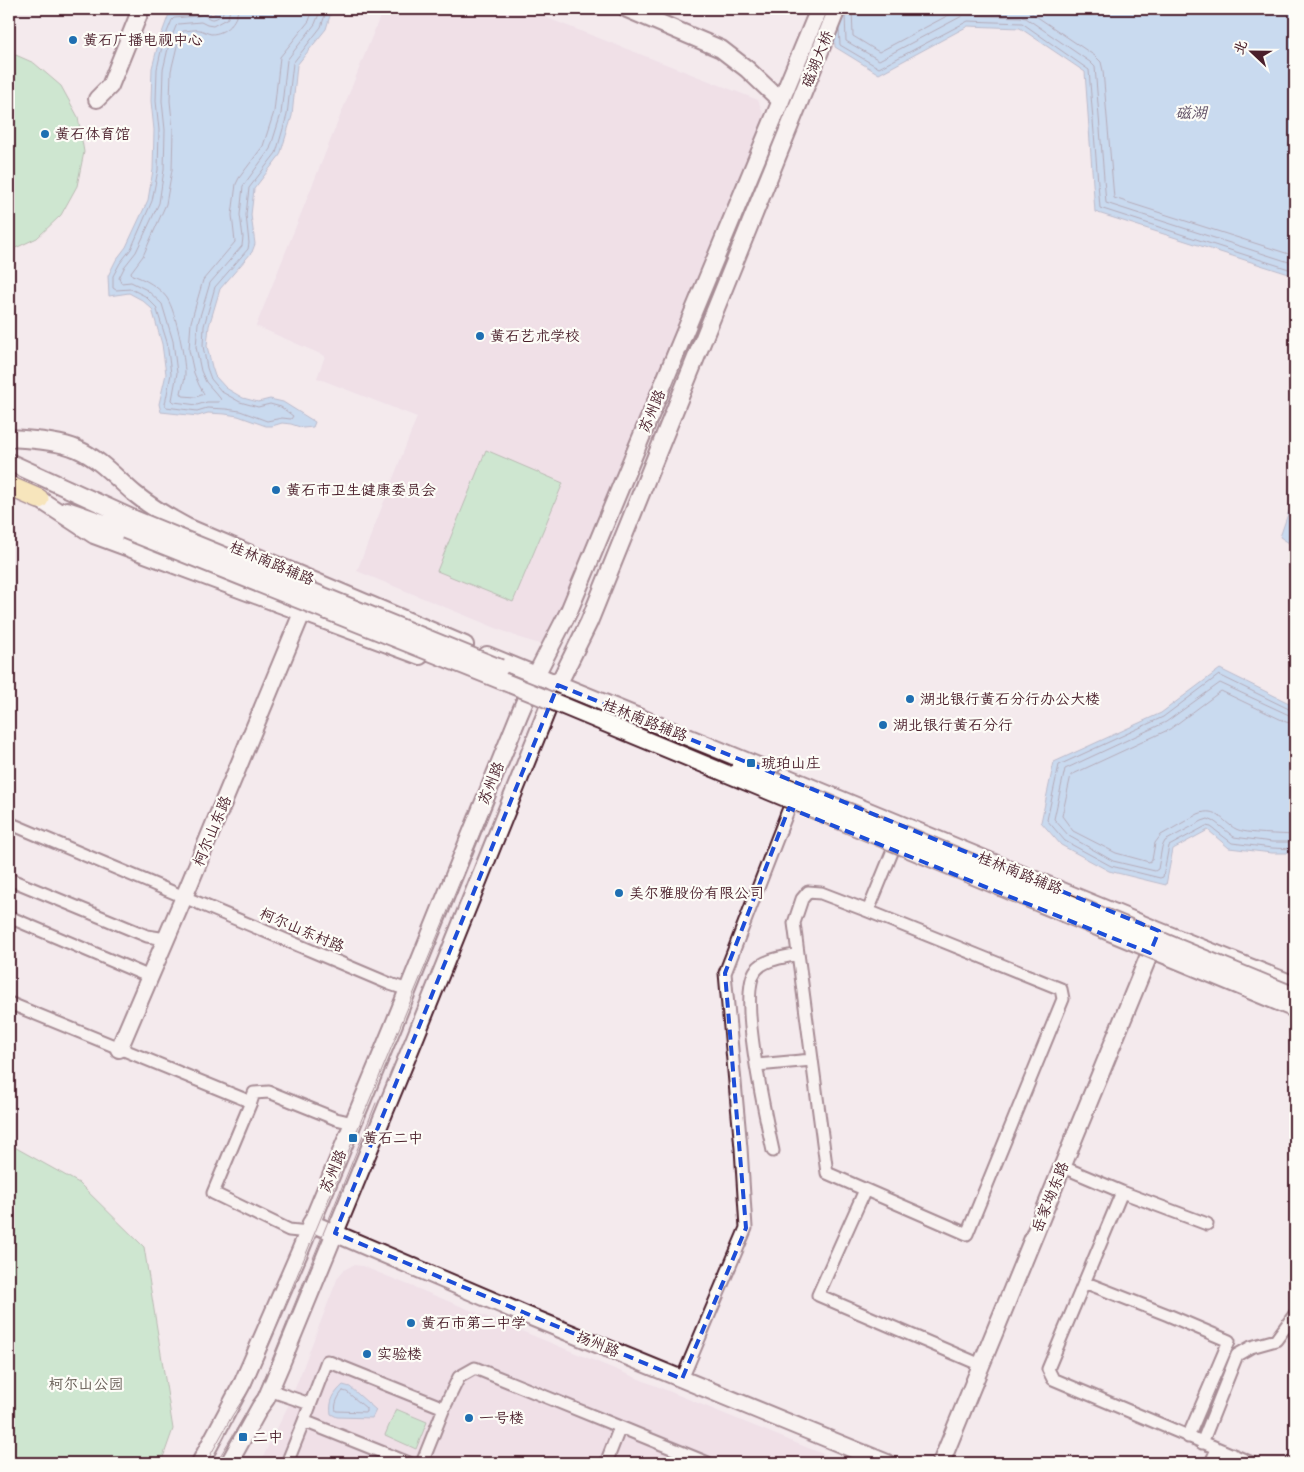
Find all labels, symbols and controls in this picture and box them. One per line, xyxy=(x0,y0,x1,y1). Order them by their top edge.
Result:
street label: 磁湖大桥 xyxy=(797,28,837,90)
north arrow xyxy=(1226,28,1276,78)
place label: 黄石广播电视中心 xyxy=(83,31,203,49)
marker: 黄石广播电视中心 xyxy=(67,34,79,46)
text: 北 xyxy=(1230,38,1251,57)
water label: 磁湖 xyxy=(1175,104,1209,122)
place label: 黄石体育馆 xyxy=(55,125,130,143)
marker: 黄石体育馆 xyxy=(39,128,51,140)
place label: 黄石艺术学校 xyxy=(490,327,580,345)
marker: 黄石艺术学校 xyxy=(474,330,486,342)
street label: 苏州路 xyxy=(635,387,669,435)
place label: 黄石市卫生健康委员会 xyxy=(286,481,436,499)
marker: 黄石市卫生健康委员会 xyxy=(270,484,282,496)
street label: 桂林南路辅路 xyxy=(227,537,317,589)
place label: 湖北银行黄石分行办公大楼 xyxy=(920,690,1100,708)
marker: 湖北银行黄石分行办公大楼 xyxy=(904,693,916,705)
street label: 桂林南路辅路 xyxy=(600,695,690,745)
place label: 湖北银行黄石分行 xyxy=(893,716,1013,734)
marker: 湖北银行黄石分行 xyxy=(877,719,889,731)
place label: 琥珀山庄 xyxy=(761,754,821,772)
marker: 琥珀山庄 xyxy=(745,757,757,769)
street label: 苏州路 xyxy=(474,759,508,807)
street label: 柯尔山东路 xyxy=(189,793,235,869)
street label: 桂林南路辅路 xyxy=(975,848,1065,898)
place label: 美尔雅股份有限公司 xyxy=(629,884,764,902)
marker: 美尔雅股份有限公司 xyxy=(613,887,625,899)
street label: 柯尔山东村路 xyxy=(257,904,347,956)
place label: 黄石二中 xyxy=(363,1129,423,1147)
marker: 黄石二中 xyxy=(347,1132,359,1144)
street label: 苏州路 xyxy=(316,1147,350,1195)
street label: 岳家坳东路 xyxy=(1028,1159,1072,1235)
place label: 黄石市第二中学 xyxy=(421,1314,526,1332)
marker: 黄石市第二中学 xyxy=(405,1317,417,1329)
street label: 扬州路 xyxy=(574,1327,622,1361)
place label: 实验楼 xyxy=(377,1345,422,1363)
marker: 实验楼 xyxy=(361,1348,373,1360)
park label: 柯尔山公园 xyxy=(48,1375,124,1393)
place label: 一号楼 xyxy=(479,1409,524,1427)
marker: 一号楼 xyxy=(463,1412,475,1424)
place label: 二中 xyxy=(253,1428,283,1446)
marker: 二中 xyxy=(237,1431,249,1443)

